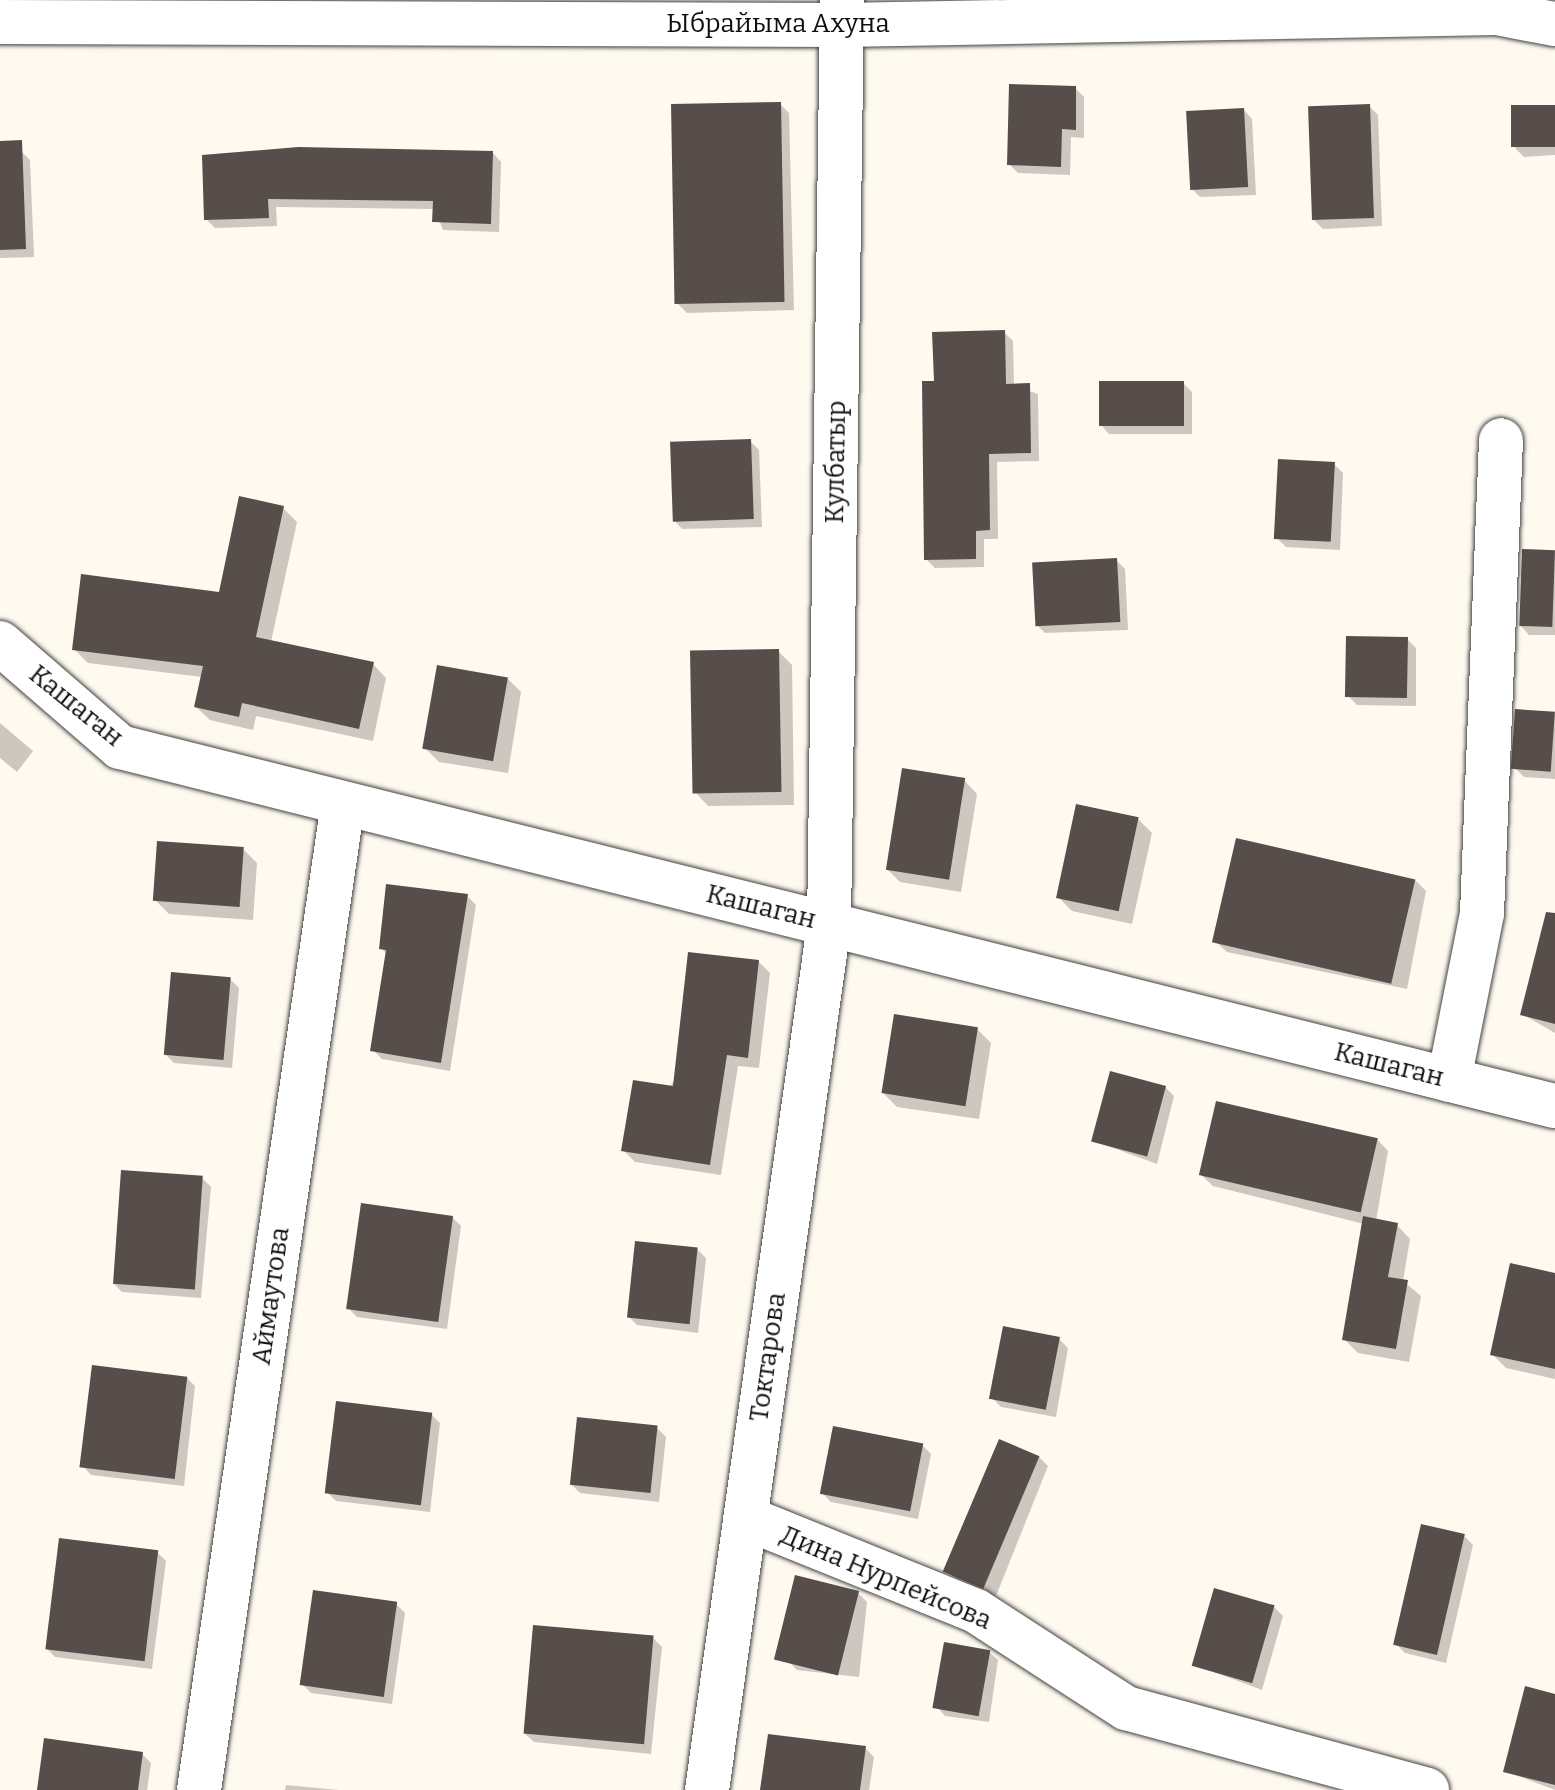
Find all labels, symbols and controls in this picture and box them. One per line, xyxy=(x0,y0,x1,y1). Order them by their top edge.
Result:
street label: Ыбрайыма Ахуна xyxy=(666,8,890,40)
street label: Кулбатыр xyxy=(819,400,853,524)
street label: Кашаган xyxy=(23,659,129,753)
street label: Кашаган xyxy=(703,878,819,936)
street label: Кашаган xyxy=(1331,1036,1447,1094)
street label: Аймаутова xyxy=(246,1225,296,1367)
street label: Токтарова xyxy=(744,1290,792,1424)
street label: Дина Нурпейсова xyxy=(776,1519,996,1637)

